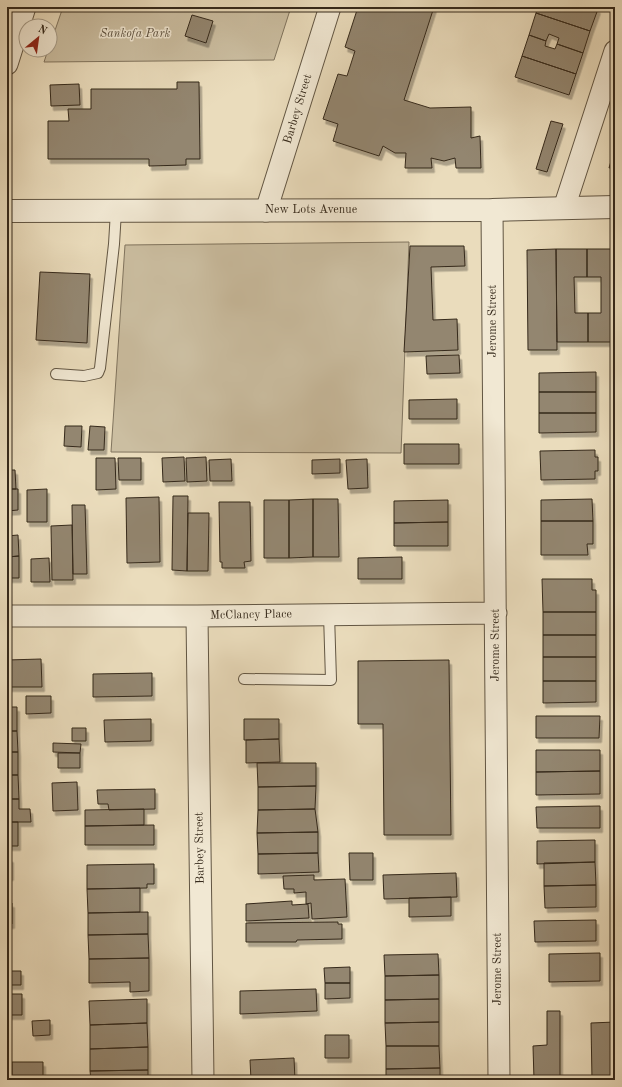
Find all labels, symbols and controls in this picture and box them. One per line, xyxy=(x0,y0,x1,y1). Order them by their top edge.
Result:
north arrow xyxy=(18,18,58,58)
text: N xyxy=(36,24,49,38)
park label: Sankofa Park xyxy=(100,28,170,40)
street label: Barbey Street xyxy=(282,73,314,145)
street label: New Lots Avenue xyxy=(265,204,358,216)
street label: Jerome Street xyxy=(487,284,499,358)
street label: McClancy Place xyxy=(210,608,293,622)
street label: Jerome Street xyxy=(490,608,502,682)
street label: Barbey Street xyxy=(193,812,207,884)
street label: Jerome Street xyxy=(492,932,504,1006)

